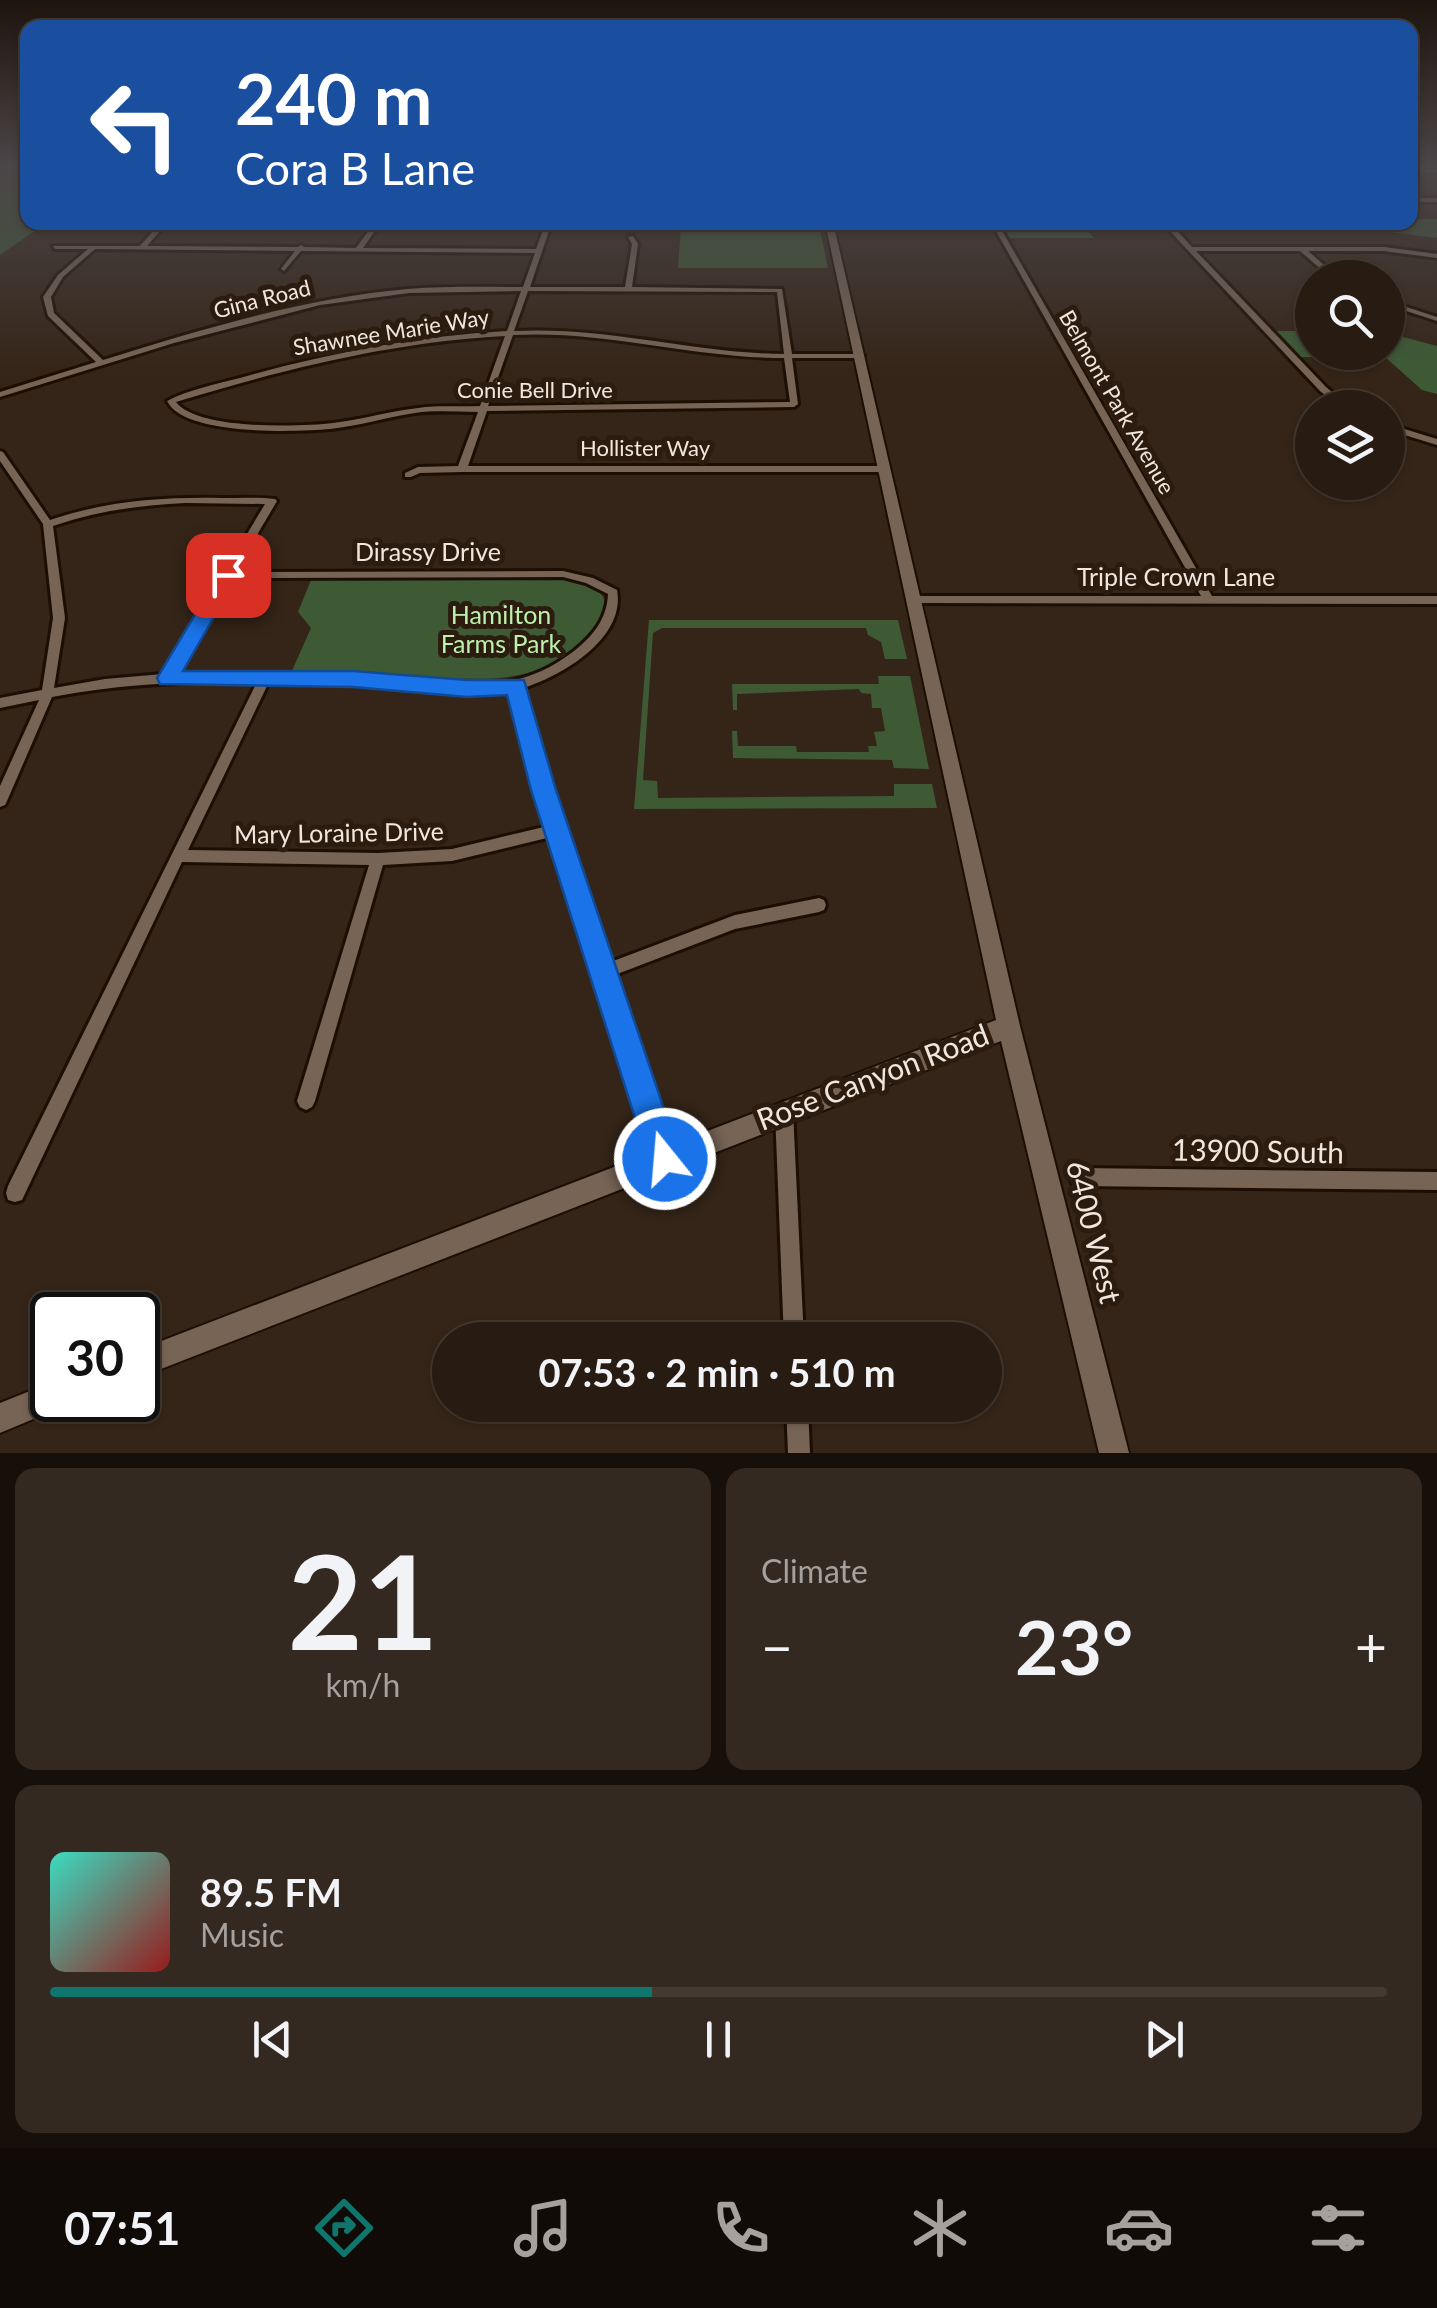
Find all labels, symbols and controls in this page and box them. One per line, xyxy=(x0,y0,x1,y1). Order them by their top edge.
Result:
text: 240 m xyxy=(235,56,432,140)
icon: left xyxy=(70,60,200,190)
text: Cora B Lane xyxy=(235,141,475,195)
map controls xyxy=(1295,260,1405,500)
button: search xyxy=(1295,260,1405,370)
street label: Gina Road xyxy=(211,273,313,324)
street label: Shawnee Marie Way xyxy=(291,303,492,360)
street label: Belmont Park Avenue xyxy=(1054,305,1181,498)
street label: Conie Bell Drive xyxy=(457,376,613,403)
button: layers xyxy=(1295,390,1405,500)
street label: Hollister Way xyxy=(580,434,711,461)
pin xyxy=(186,533,271,618)
street label: Dirassy Drive xyxy=(355,536,501,566)
icon: arrive xyxy=(201,548,256,603)
street label: Triple Crown Lane xyxy=(1077,561,1275,591)
park label: Hamilton Farms Park xyxy=(441,599,562,658)
street label: Mary Loraine Drive xyxy=(234,815,444,849)
street label: Rose Canyon Road xyxy=(751,1015,993,1137)
position arrow xyxy=(613,1107,717,1211)
street label: 13900 South xyxy=(1172,1131,1344,1169)
street label: 6400 West xyxy=(1060,1156,1130,1307)
speed limit sign: 30 xyxy=(30,1292,160,1422)
text: 07:53 · 2 min · 510 m xyxy=(538,1349,896,1395)
text: 21 xyxy=(288,1522,438,1678)
text: Climate xyxy=(761,1551,868,1590)
text: 23° xyxy=(1015,1601,1133,1691)
text: − xyxy=(761,1613,793,1679)
text: + xyxy=(1355,1613,1387,1679)
text: km/h xyxy=(326,1665,400,1704)
text: 89.5 FM xyxy=(200,1869,342,1915)
text: Music xyxy=(200,1915,284,1954)
icon: previous xyxy=(245,2012,300,2067)
icon: pause xyxy=(691,2012,746,2067)
icon: next xyxy=(1137,2012,1192,2067)
icon: directions xyxy=(309,2193,379,2263)
icon: music xyxy=(508,2193,578,2263)
icon: phone xyxy=(706,2193,776,2263)
icon: climate xyxy=(905,2193,975,2263)
icon: car xyxy=(1104,2193,1174,2263)
icon: filters xyxy=(1303,2193,1373,2263)
text: 07:51 xyxy=(64,2201,180,2255)

